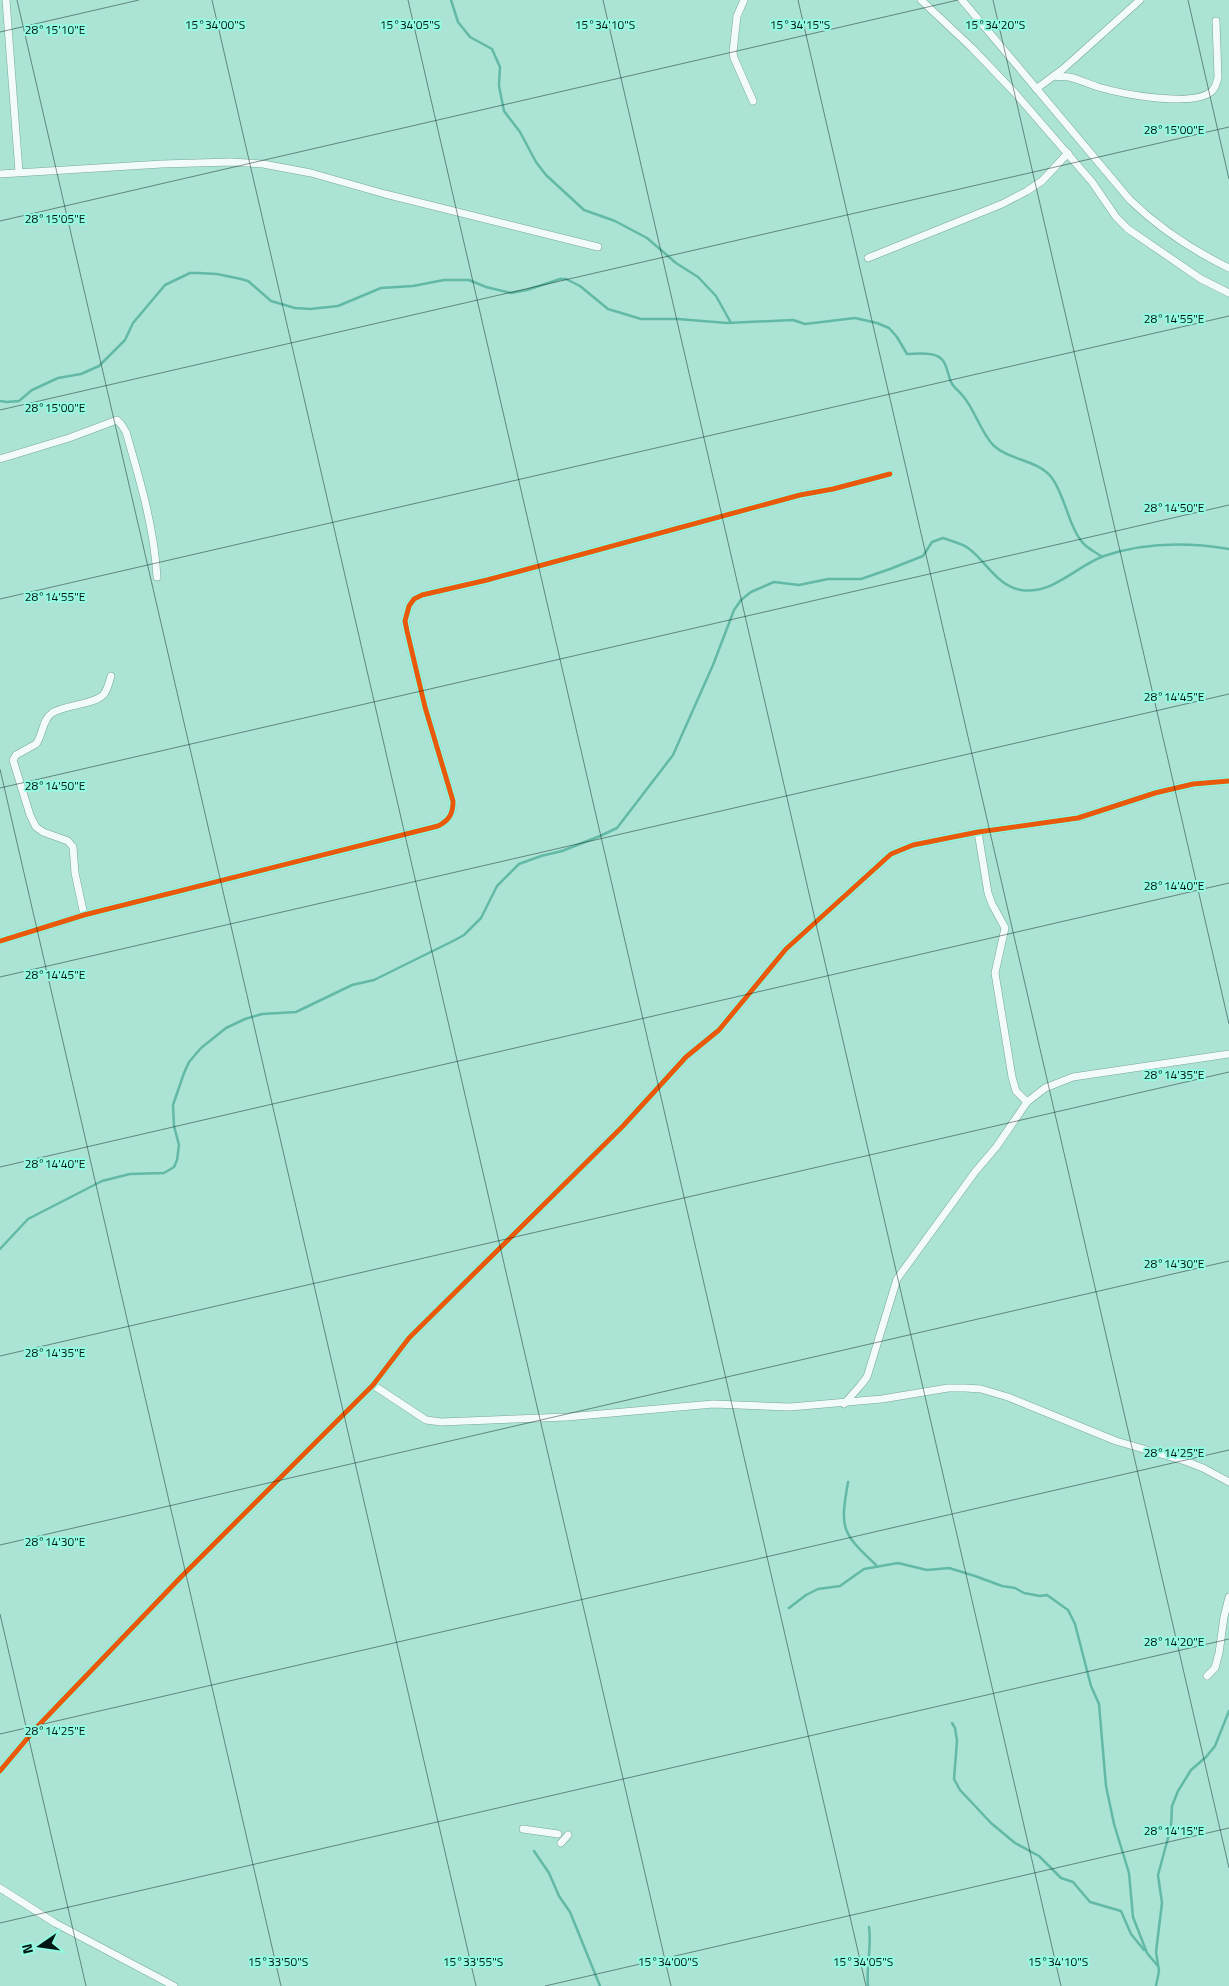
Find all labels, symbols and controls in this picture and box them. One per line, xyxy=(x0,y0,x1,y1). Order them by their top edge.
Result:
text: 15°34'00"S xyxy=(185,15,245,34)
text: 15°34'05"S xyxy=(380,15,440,34)
text: 15°34'10"S xyxy=(575,15,635,34)
text: 15°34'15"S xyxy=(770,15,830,34)
text: 15°34'20"S xyxy=(965,15,1025,34)
text: 28°15'10"E xyxy=(25,20,86,39)
text: 28°15'00"E xyxy=(1144,120,1205,139)
text: 28°15'05"E xyxy=(25,209,86,228)
text: 28°14'55"E xyxy=(1144,309,1205,328)
text: 28°15'00"E xyxy=(25,398,86,417)
text: 28°14'50"E xyxy=(1144,498,1205,517)
text: 28°14'55"E xyxy=(25,587,86,606)
text: 28°14'45"E xyxy=(1144,687,1205,706)
text: 28°14'50"E xyxy=(25,776,86,795)
text: 28°14'40"E xyxy=(1144,876,1205,895)
text: 28°14'45"E xyxy=(25,965,86,984)
text: 28°14'35"E xyxy=(1144,1065,1205,1084)
text: 28°14'40"E xyxy=(25,1154,86,1173)
text: 28°14'30"E xyxy=(1144,1254,1205,1273)
text: 28°14'35"E xyxy=(25,1343,86,1362)
text: 28°14'25"E xyxy=(1144,1443,1205,1462)
text: 28°14'30"E xyxy=(25,1532,86,1551)
text: 28°14'20"E xyxy=(1144,1632,1205,1651)
text: 28°14'25"E xyxy=(25,1721,86,1740)
text: 28°14'15"E xyxy=(1144,1821,1205,1840)
north arrow xyxy=(15,1921,65,1971)
text: N xyxy=(16,1942,38,1956)
text: 15°33'50"S xyxy=(248,1952,308,1971)
text: 15°33'55"S xyxy=(443,1952,503,1971)
text: 15°34'00"S xyxy=(638,1952,698,1971)
text: 15°34'05"S xyxy=(833,1952,893,1971)
text: 15°34'10"S xyxy=(1028,1952,1088,1971)

